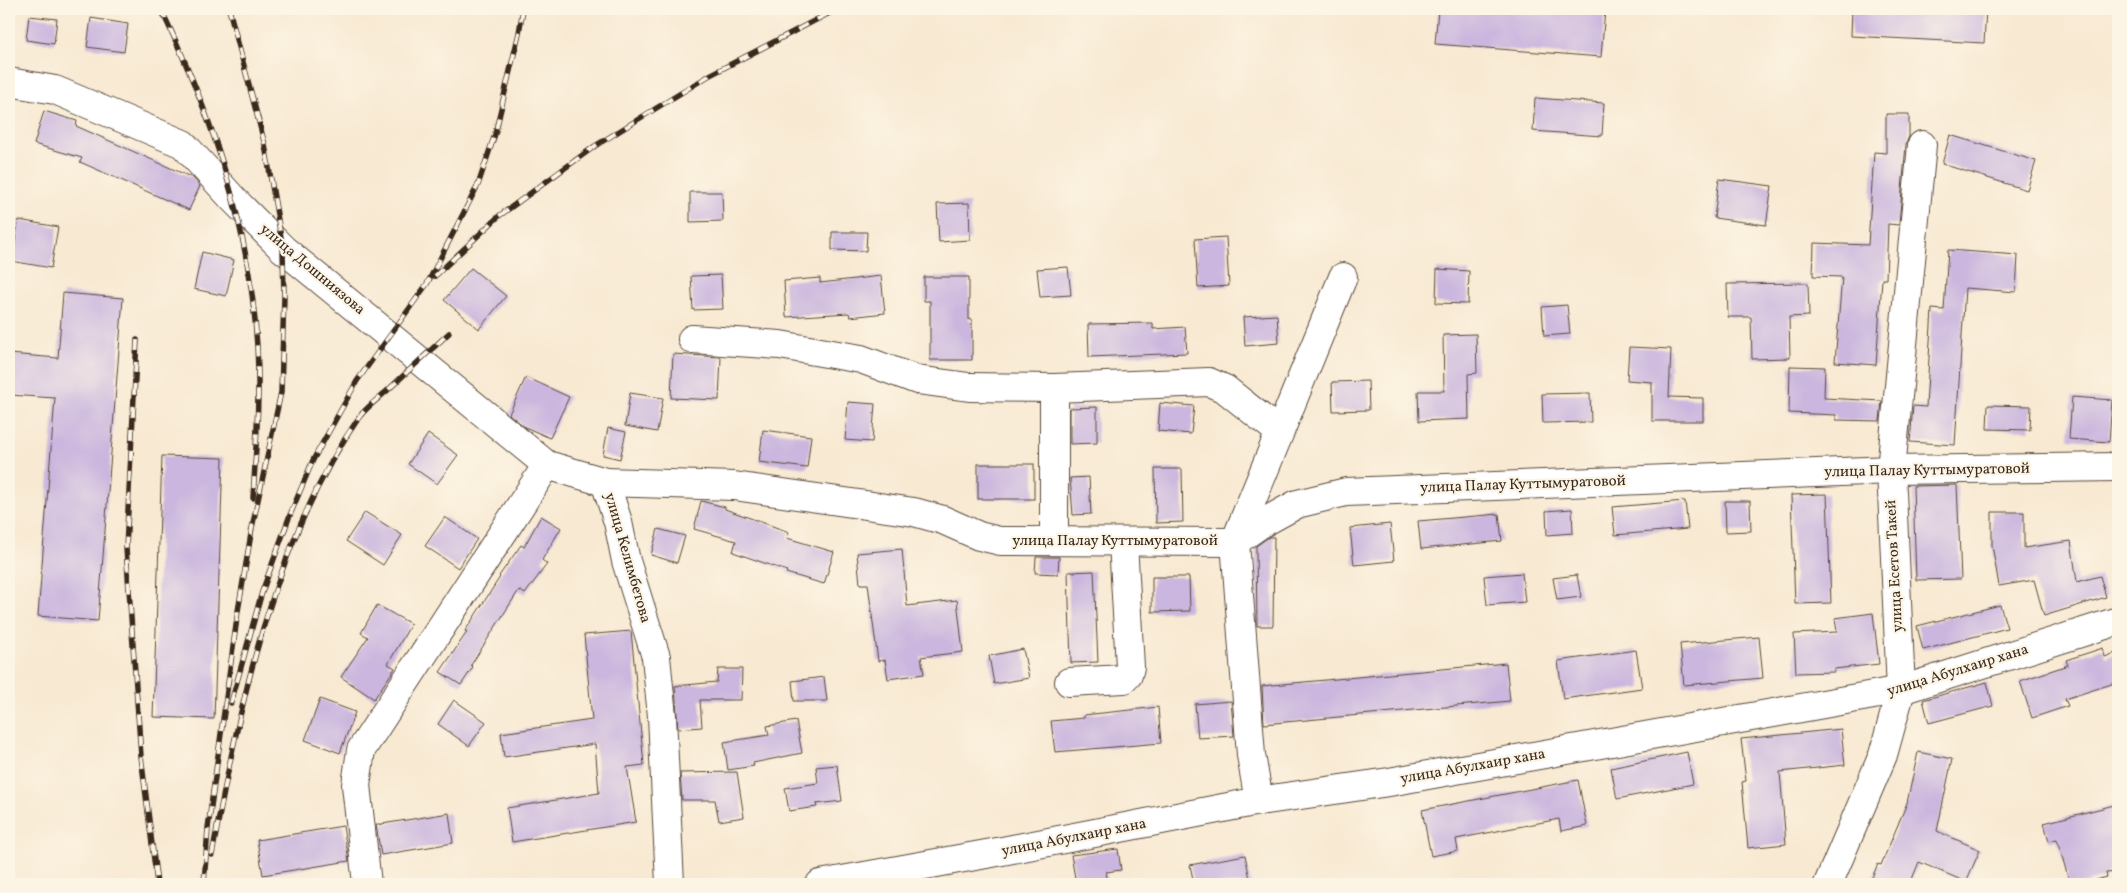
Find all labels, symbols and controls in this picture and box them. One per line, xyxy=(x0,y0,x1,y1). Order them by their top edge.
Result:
street label: улица Дошниязова xyxy=(255,220,369,320)
street label: улица Палау Куттымуратовой xyxy=(1824,459,2030,483)
street label: улица Палау Куттымуратовой xyxy=(1420,471,1626,499)
street label: улица Келимбетова xyxy=(598,490,656,626)
street label: улица Есетов Такей xyxy=(1881,499,1909,633)
street label: улица Палау Куттымуратовой xyxy=(1012,531,1218,552)
street label: улица Абулхаир хана xyxy=(1885,639,2031,703)
street label: улица Абулхаир хана xyxy=(1399,744,1547,790)
street label: улица Абулхаир хана xyxy=(1000,814,1148,862)

